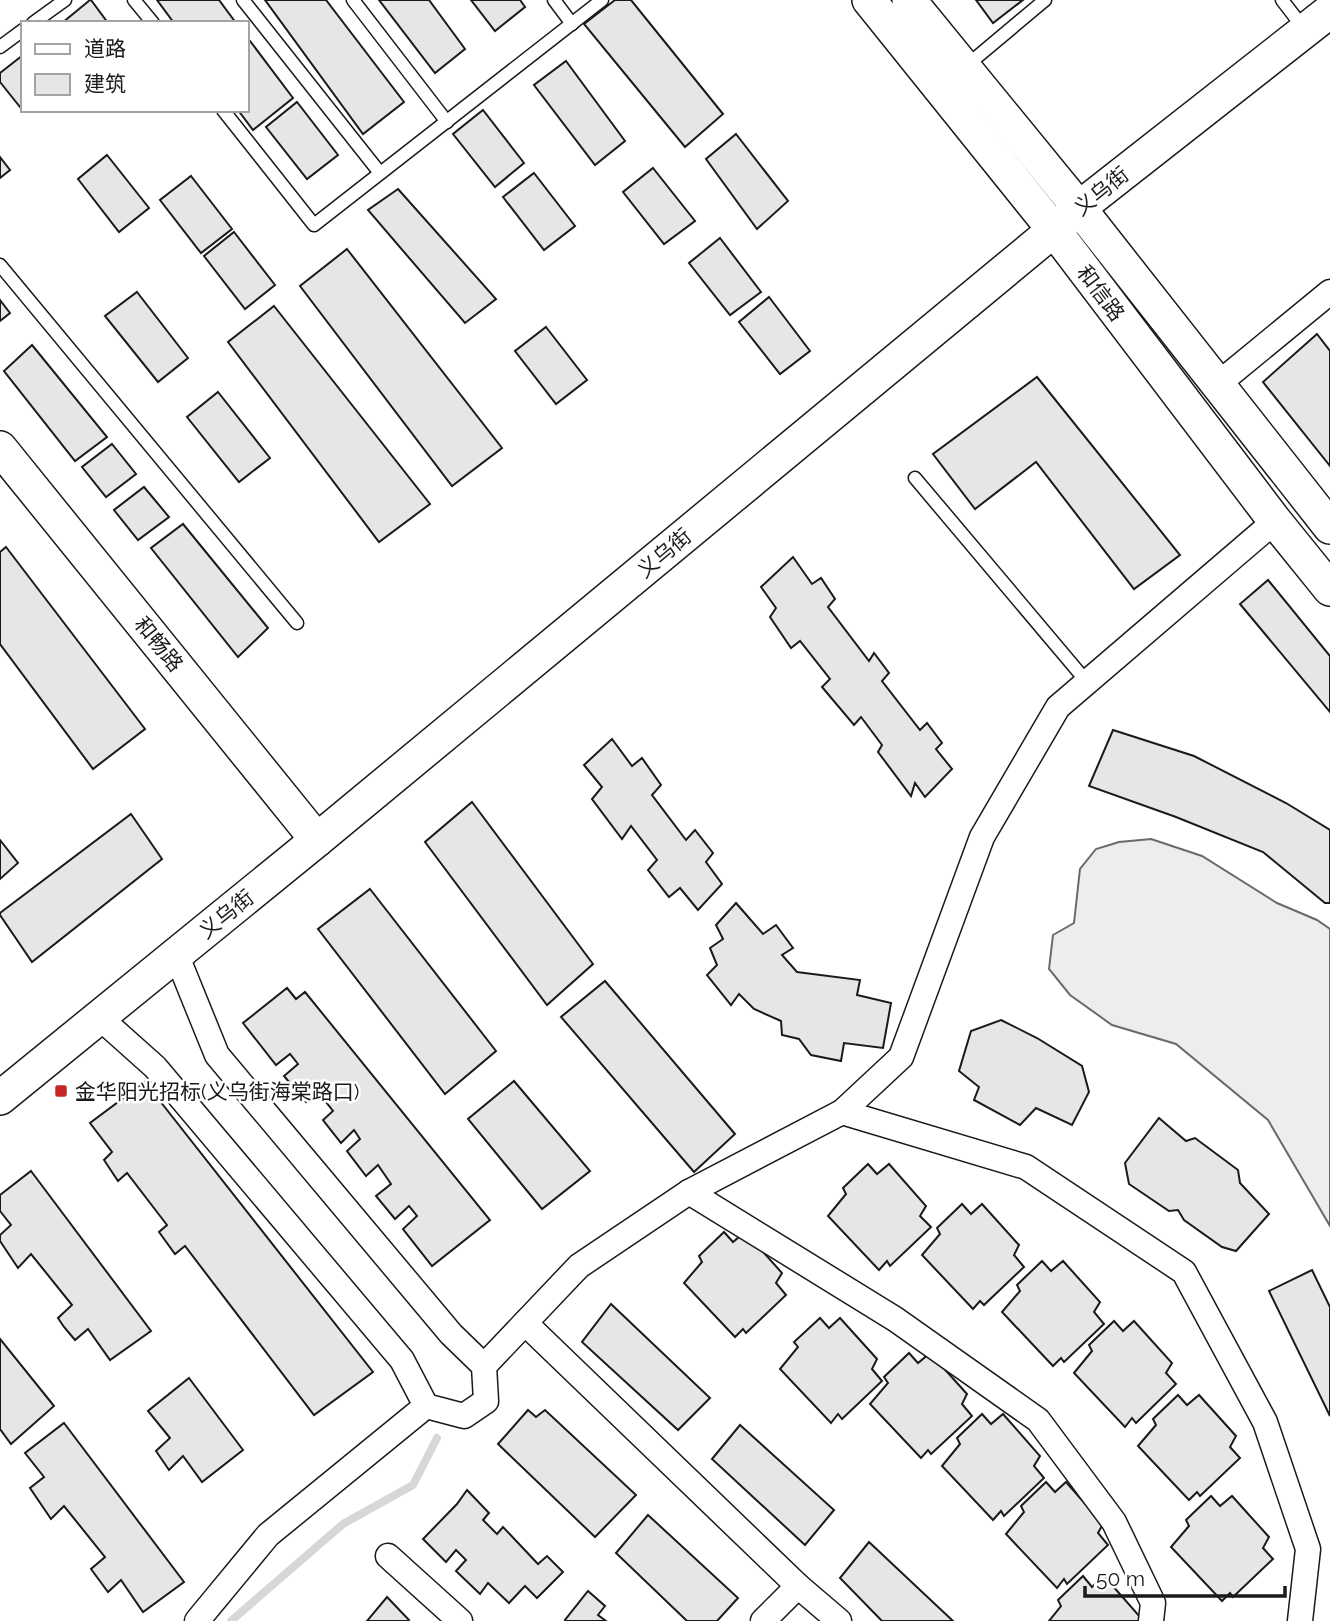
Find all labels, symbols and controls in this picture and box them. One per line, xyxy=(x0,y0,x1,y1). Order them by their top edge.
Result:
legend xyxy=(21,21,248,112)
text: 道路 xyxy=(84,36,126,61)
text: 建筑 xyxy=(84,71,126,96)
street label: 义乌街 xyxy=(1069,161,1133,221)
street label: 和信路 xyxy=(1072,260,1130,326)
street label: 义乌街 xyxy=(632,523,696,583)
street label: 和畅路 xyxy=(129,612,189,676)
street label: 义乌街 xyxy=(194,884,258,944)
place label: 金华阳光招标(义乌街海棠路口) xyxy=(75,1079,359,1104)
marker: 金华阳光招标(义乌街海棠路口) xyxy=(53,1083,69,1099)
scale bar xyxy=(1085,1554,1284,1598)
text: 50 m xyxy=(1096,1566,1145,1591)

